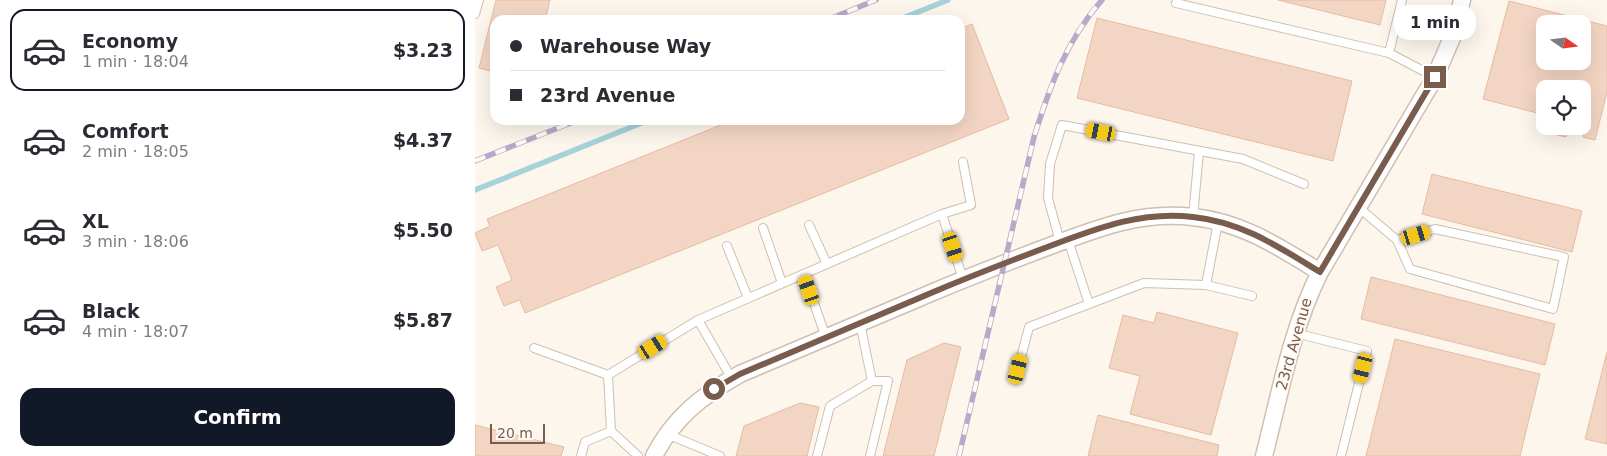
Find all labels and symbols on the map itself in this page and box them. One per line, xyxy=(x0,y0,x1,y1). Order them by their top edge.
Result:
callout: 1 min xyxy=(1394,5,1476,40)
north arrow xyxy=(1536,15,1591,70)
route end xyxy=(1424,66,1446,88)
car xyxy=(1084,122,1117,142)
car xyxy=(1399,223,1432,247)
car xyxy=(941,230,964,264)
car xyxy=(797,273,820,307)
street label: 23rd Avenue xyxy=(1272,296,1316,392)
car xyxy=(636,333,669,361)
car xyxy=(1352,352,1373,384)
car xyxy=(1007,353,1028,385)
route start xyxy=(703,378,725,400)
scale bar xyxy=(490,421,545,444)

